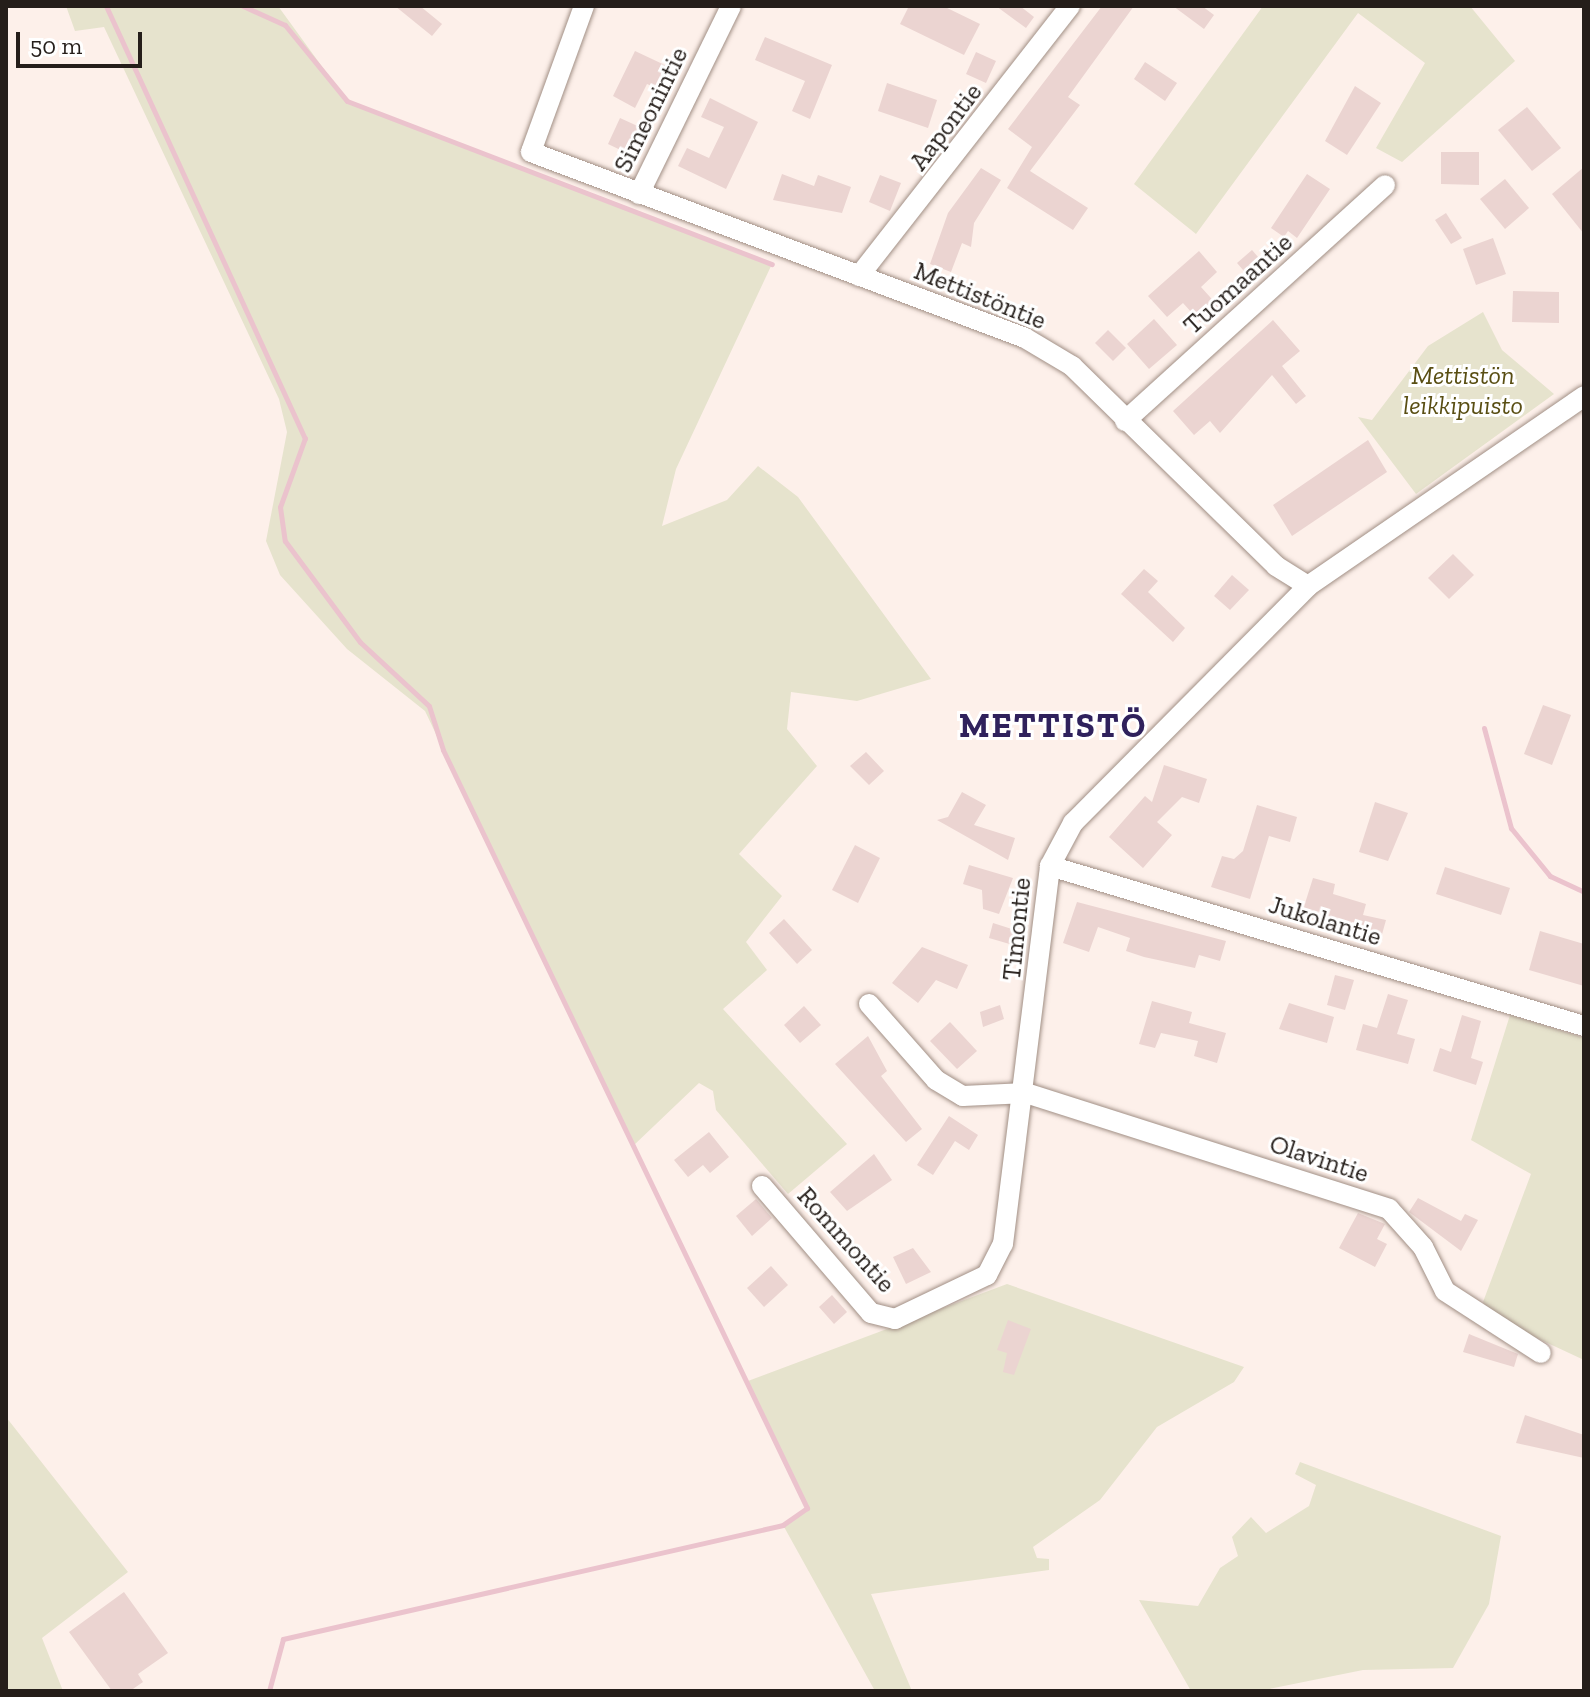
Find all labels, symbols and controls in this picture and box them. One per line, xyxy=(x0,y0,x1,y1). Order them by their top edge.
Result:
scale bar xyxy=(20,16,146,66)
text: 50 m xyxy=(30,31,82,60)
street label: Simeonintie xyxy=(607,42,695,178)
street label: Aapontie xyxy=(903,77,989,177)
street label: Tuomaantie xyxy=(1177,227,1299,341)
street label: Mettistöntie xyxy=(909,255,1051,337)
park label: Mettistön leikkipuisto xyxy=(1403,360,1523,422)
district label: METTISTÖ xyxy=(959,706,1147,746)
street label: Timontie xyxy=(996,876,1038,982)
street label: Jukolantie xyxy=(1265,889,1385,953)
street label: Olavintie xyxy=(1266,1128,1372,1190)
street label: Rommontie xyxy=(790,1181,902,1299)

